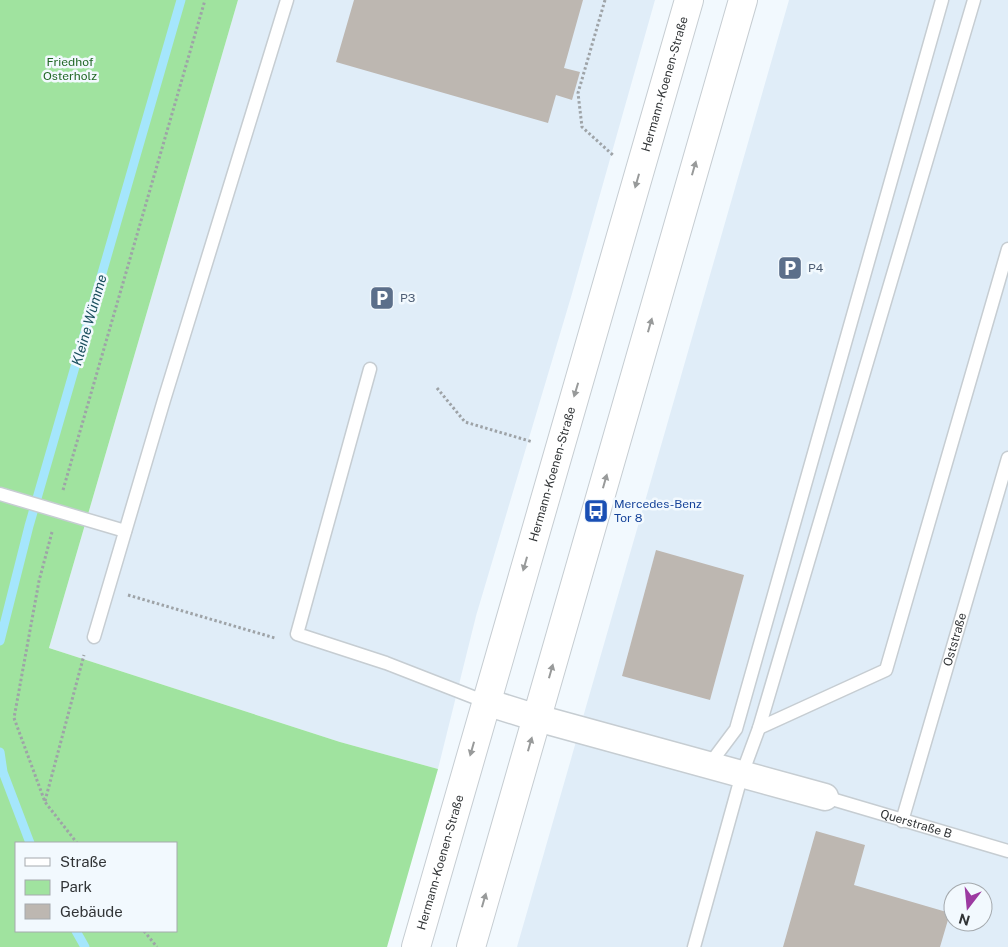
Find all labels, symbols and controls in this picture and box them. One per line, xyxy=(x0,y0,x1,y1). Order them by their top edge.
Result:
street label: Hermann-Koenen-Straße xyxy=(639,15,691,153)
park label: Friedhof Osterholz xyxy=(43,55,97,83)
one-way arrow xyxy=(691,161,699,176)
one-way arrow xyxy=(632,174,640,189)
parking icon: P4 xyxy=(777,255,803,281)
place label: P4 xyxy=(808,261,824,275)
water label: Kleine Wümme xyxy=(68,272,110,367)
parking icon: P3 xyxy=(369,285,395,311)
place label: P3 xyxy=(400,291,415,305)
one-way arrow xyxy=(646,317,654,332)
one-way arrow xyxy=(572,382,580,397)
street label: Hermann-Koenen-Straße xyxy=(526,405,578,543)
one-way arrow xyxy=(601,473,609,488)
place label: Mercedes-Benz Tor 8 xyxy=(614,497,702,525)
bus stop icon: Mercedes-Benz Tor 8 xyxy=(583,498,609,524)
one-way arrow xyxy=(521,557,529,572)
street label: Oststraße xyxy=(941,611,969,668)
one-way arrow xyxy=(547,663,555,678)
one-way arrow xyxy=(526,736,534,751)
one-way arrow xyxy=(468,741,476,756)
street label: Hermann-Koenen-Straße xyxy=(414,793,467,932)
street label: Querstraße B xyxy=(879,807,954,841)
legend xyxy=(15,842,178,932)
text: Straße xyxy=(60,853,107,870)
text: Park xyxy=(60,878,92,895)
north arrow xyxy=(943,882,993,932)
one-way arrow xyxy=(481,892,489,907)
text: Gebäude xyxy=(60,903,123,920)
text: N xyxy=(957,910,972,929)

